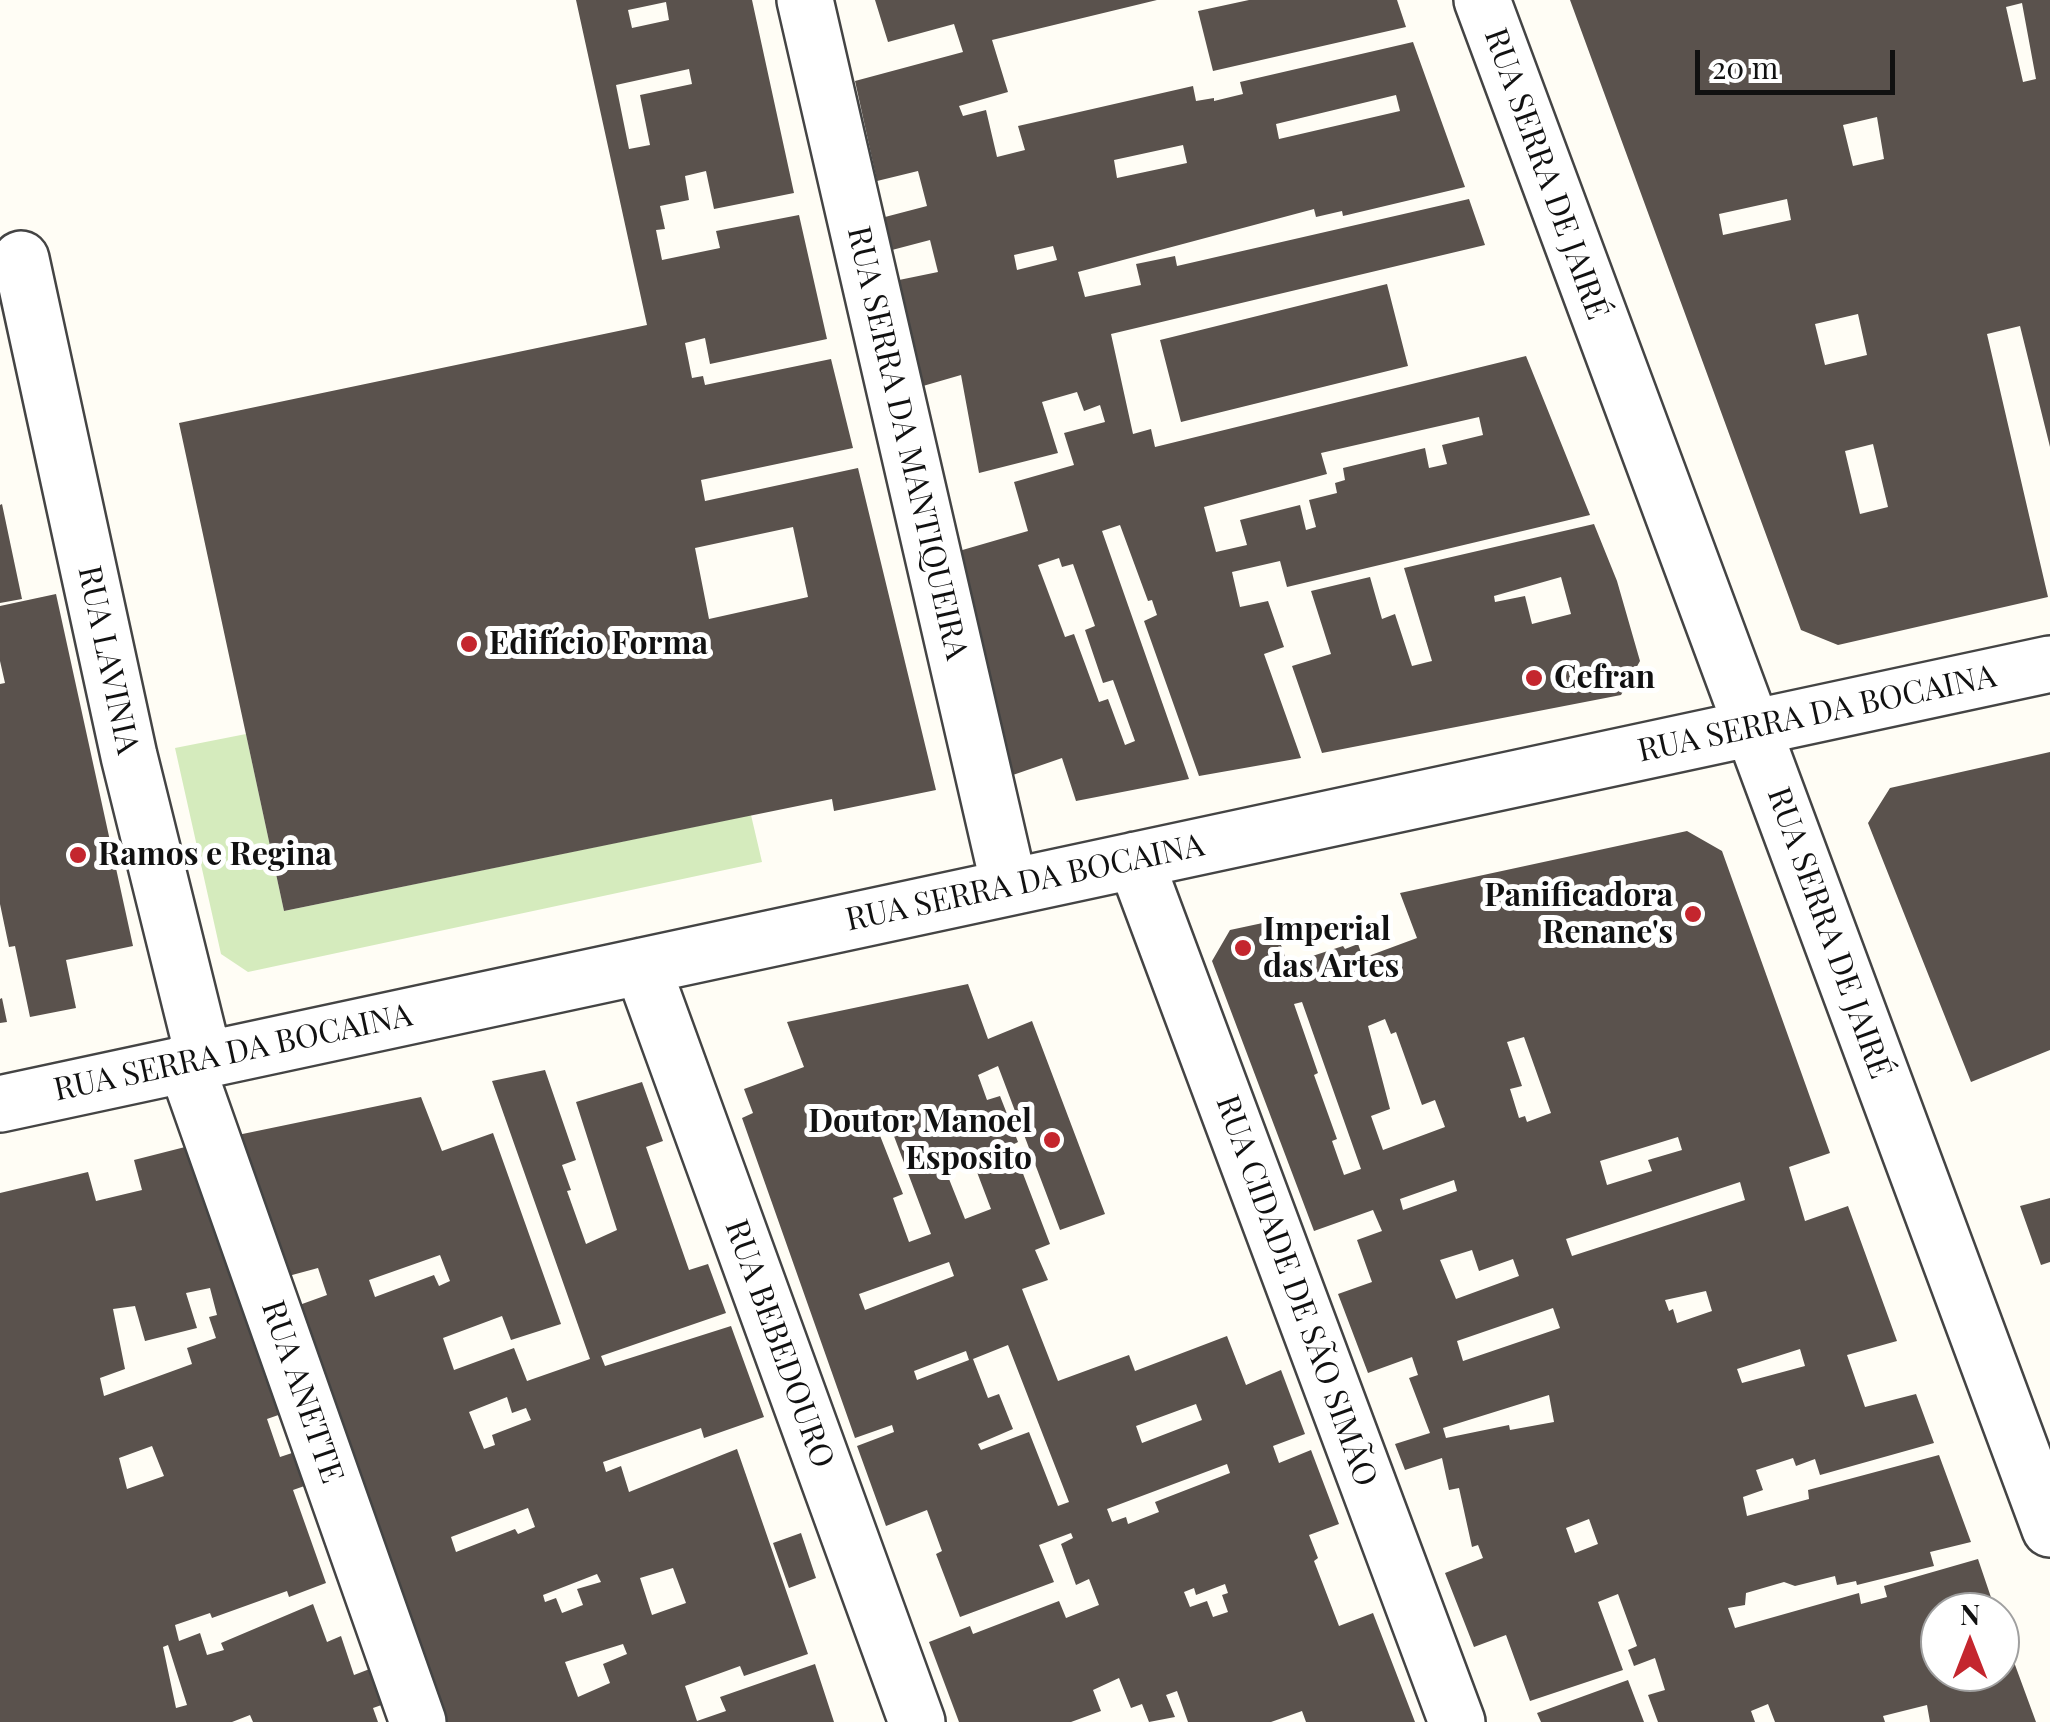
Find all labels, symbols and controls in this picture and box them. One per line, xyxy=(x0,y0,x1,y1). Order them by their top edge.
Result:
street label: RUA SERRA DE JAIRÉ xyxy=(1475,23,1617,325)
scale bar xyxy=(1700,30,1900,92)
text: 20 m xyxy=(1712,47,1778,87)
street label: RUA SERRA DA MANTIQUEIRA xyxy=(838,223,976,663)
street label: RUA LAVINIA xyxy=(69,562,147,758)
place label: Edifício Forma xyxy=(489,625,708,663)
marker: Edifício Forma xyxy=(458,633,480,655)
street label: RUA SERRA DA BOCAINA xyxy=(1634,657,2000,771)
place label: Cefran xyxy=(1554,659,1655,697)
marker: Cefran xyxy=(1523,667,1545,689)
street label: RUA SERRA DE JAIRÉ xyxy=(1758,782,1900,1084)
street label: RUA SERRA DA BOCAINA xyxy=(842,826,1208,940)
place label: Ramos e Regina xyxy=(98,836,332,874)
marker: Ramos e Regina xyxy=(67,844,89,866)
place label: Panificadora Renane's xyxy=(1484,877,1673,952)
marker: Panificadora Renane's xyxy=(1682,903,1704,925)
place label: Imperial das Artes xyxy=(1263,911,1399,986)
marker: Imperial das Artes xyxy=(1232,937,1254,959)
street label: RUA SERRA DA BOCAINA xyxy=(50,996,416,1110)
street label: RUA CIDADE DE SÃO SIMÃO xyxy=(1207,1090,1385,1492)
place label: Doutor Manoel Esposito xyxy=(808,1103,1032,1178)
marker: Doutor Manoel Esposito xyxy=(1041,1129,1063,1151)
street label: RUA BEBEDOURO xyxy=(716,1215,842,1473)
street label: RUA ANETTE xyxy=(253,1296,351,1488)
north arrow xyxy=(1920,1592,2020,1692)
text: N xyxy=(1960,1595,1980,1632)

